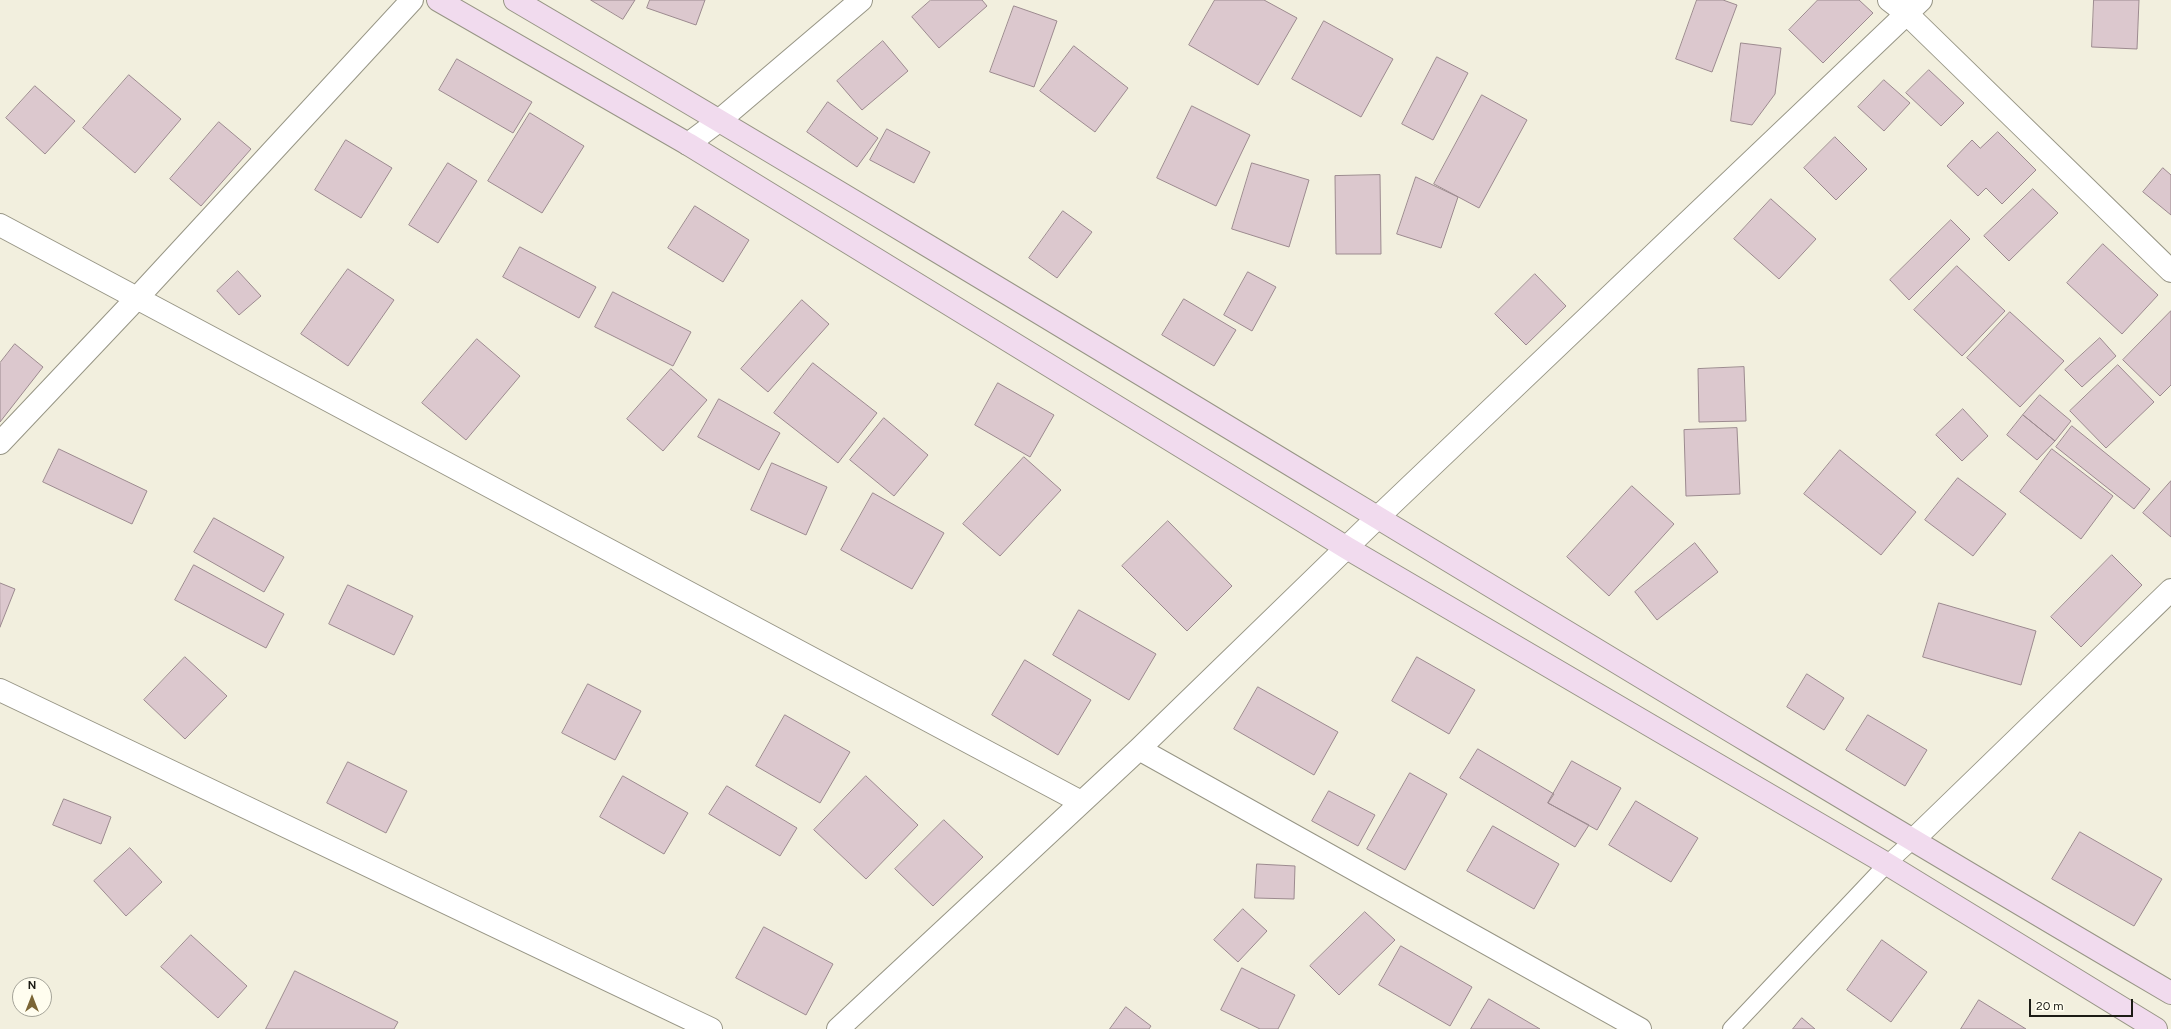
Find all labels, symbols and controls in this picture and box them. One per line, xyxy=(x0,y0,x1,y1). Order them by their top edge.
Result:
north arrow xyxy=(12,977,52,1017)
text: N xyxy=(28,979,36,992)
scale bar xyxy=(2031,991,2135,1017)
text: 20 m xyxy=(2036,999,2064,1013)

